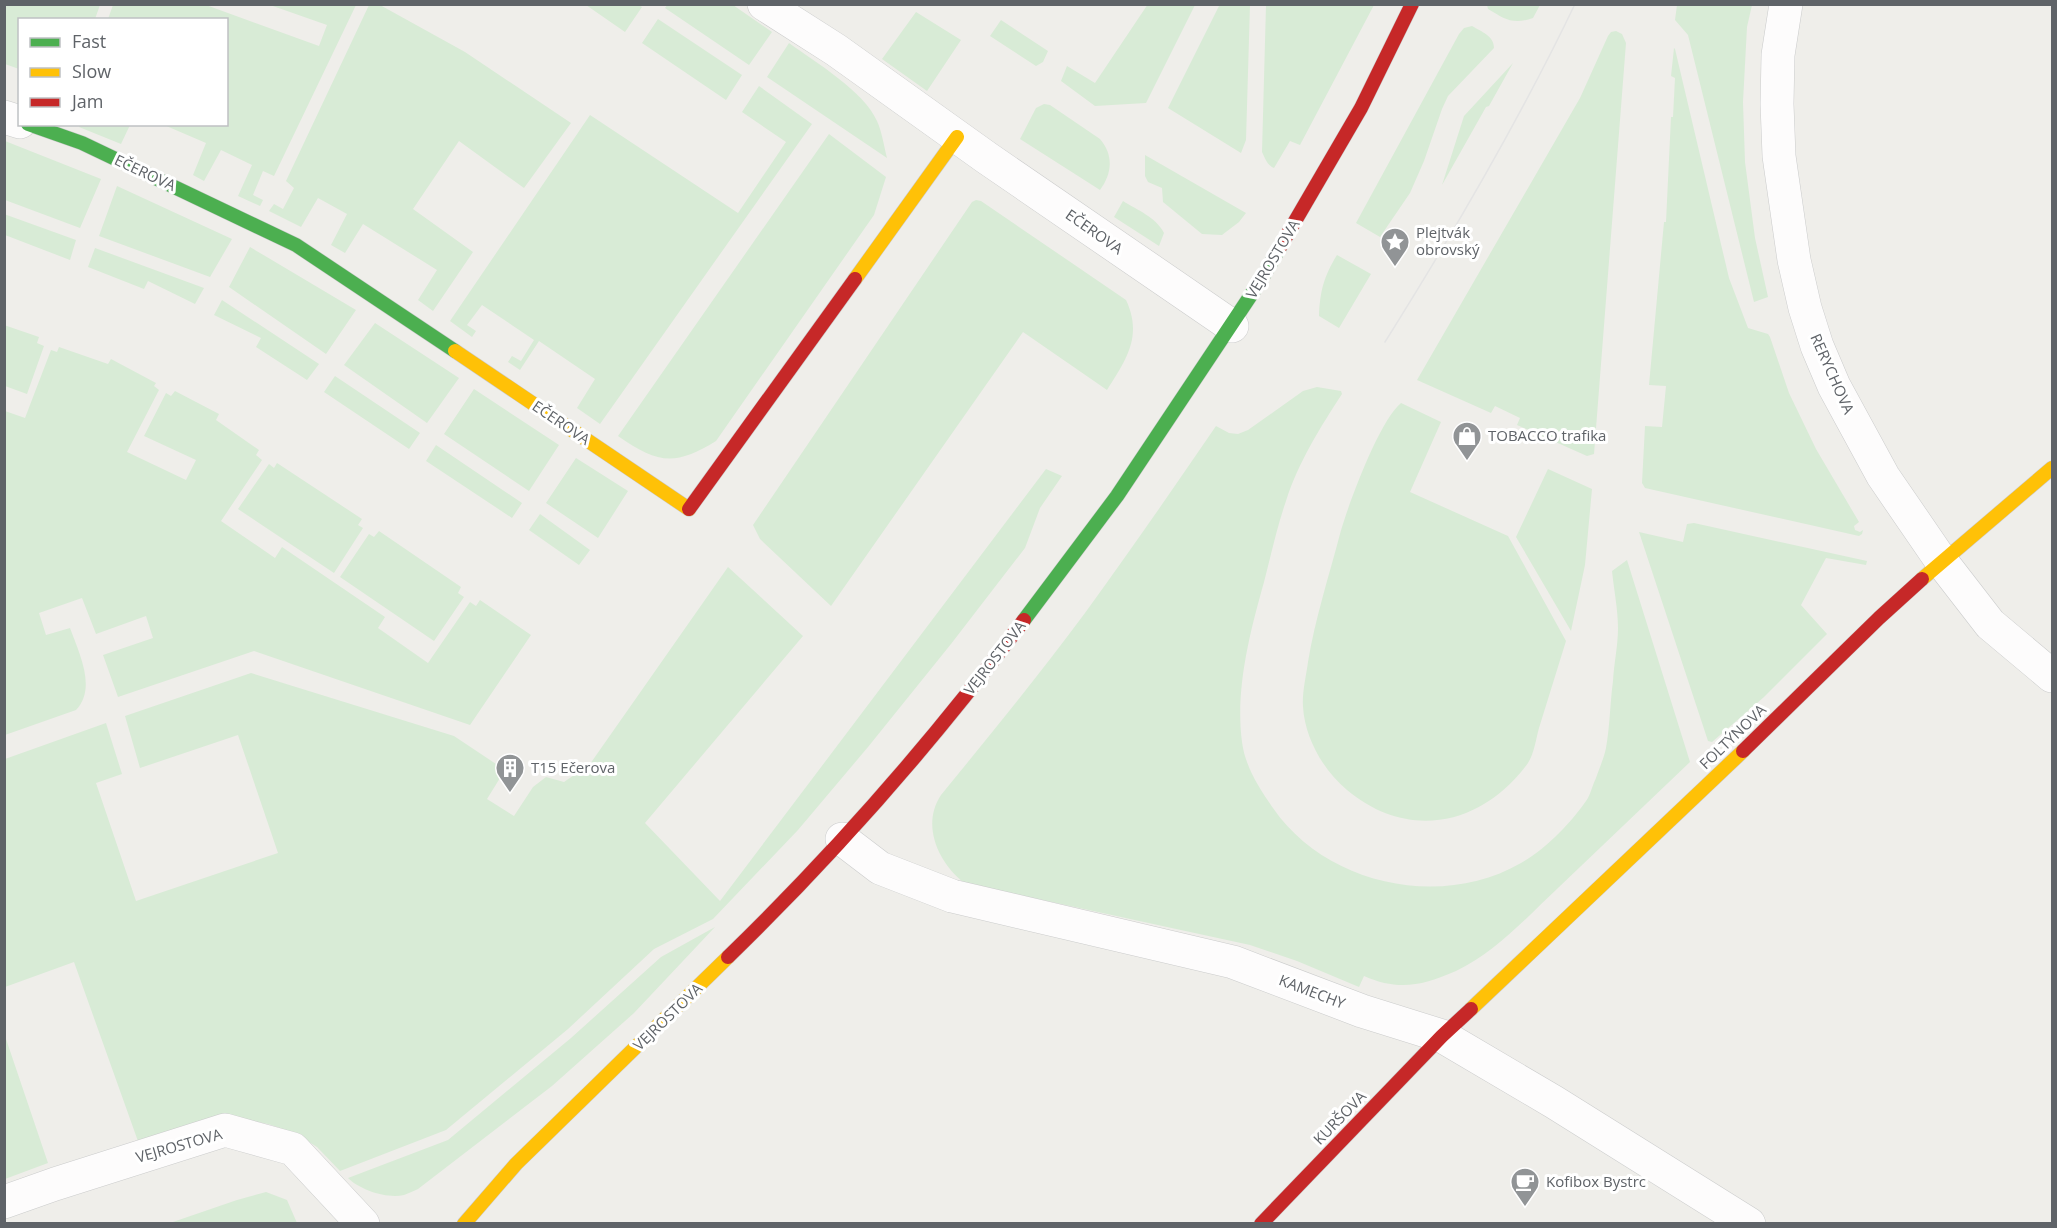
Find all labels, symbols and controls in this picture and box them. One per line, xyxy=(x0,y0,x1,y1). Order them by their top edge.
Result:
legend xyxy=(18,18,228,126)
text: Fast xyxy=(72,29,106,53)
text: Slow xyxy=(72,59,111,83)
text: Jam xyxy=(70,89,104,113)
street label: EČEROVA xyxy=(112,149,180,195)
street label: EČEROVA xyxy=(1062,204,1128,258)
street label: VEJROSTOVA xyxy=(1241,215,1304,302)
place label: Plejtvák obrovský xyxy=(1416,222,1480,259)
place icon: Plejtvák obrovský xyxy=(1379,226,1411,268)
street label: RERYCHOVA xyxy=(1806,330,1860,417)
street label: EČEROVA xyxy=(529,396,595,449)
shop icon: TOBACCO trafika xyxy=(1451,420,1483,462)
place label: TOBACCO trafika xyxy=(1488,425,1606,445)
street label: VEJROSTOVA xyxy=(959,616,1030,699)
street label: FOLTÝNOVA xyxy=(1695,699,1770,773)
building icon: T15 Ečerova xyxy=(494,752,526,794)
place label: T15 Ečerova xyxy=(531,757,615,777)
street label: KAMECHY xyxy=(1276,969,1349,1013)
street label: VEJROSTOVA xyxy=(628,978,707,1054)
street label: KURŠOVA xyxy=(1309,1086,1370,1149)
street label: VEJROSTOVA xyxy=(133,1123,225,1167)
cafe icon: Kofibox Bystrc xyxy=(1509,1166,1541,1208)
place label: Kofibox Bystrc xyxy=(1546,1171,1646,1191)

